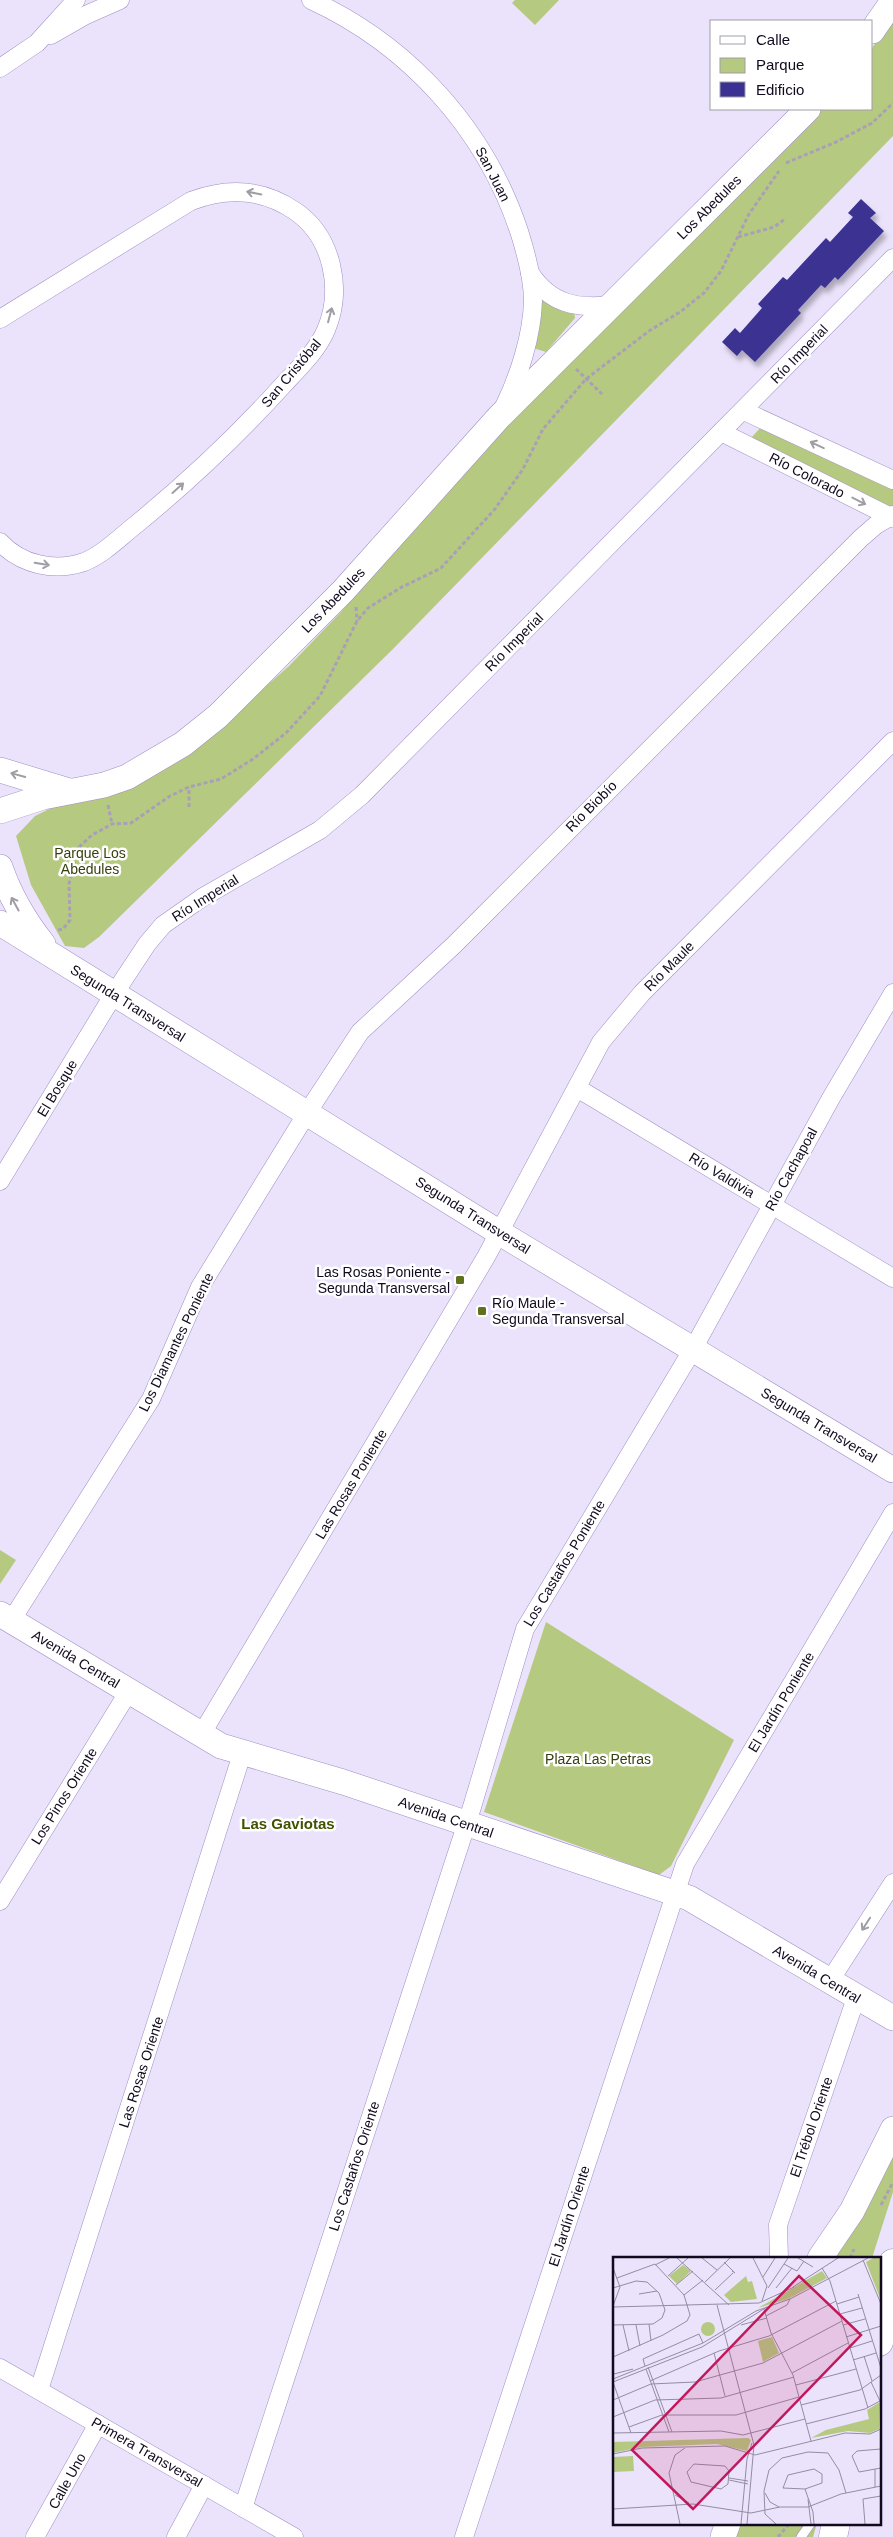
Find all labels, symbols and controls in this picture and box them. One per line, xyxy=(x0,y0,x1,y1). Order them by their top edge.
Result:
legend xyxy=(710,20,873,110)
text: Calle xyxy=(756,31,790,48)
text: Parque xyxy=(756,56,804,73)
text: Edificio xyxy=(756,81,804,98)
street label: San Juan xyxy=(472,144,514,204)
street label: Los Abedules xyxy=(674,172,744,242)
one-way arrow xyxy=(246,188,262,198)
one-way arrow xyxy=(326,308,336,324)
street label: Río Imperial xyxy=(767,321,831,387)
street label: San Cristóbal xyxy=(258,336,324,410)
one-way arrow xyxy=(810,439,825,449)
street label: Río Colorado xyxy=(767,449,848,501)
one-way arrow xyxy=(172,482,185,494)
one-way arrow xyxy=(851,497,866,506)
one-way arrow xyxy=(34,560,50,570)
street label: Los Abedules xyxy=(298,564,368,636)
street label: Río Imperial xyxy=(482,610,546,674)
one-way arrow xyxy=(11,770,27,779)
street label: Río Biobío xyxy=(562,777,620,835)
park label: Parque Los Abedules xyxy=(54,845,126,877)
street label: Río Imperial xyxy=(169,871,241,925)
one-way arrow xyxy=(10,898,20,912)
street label: Río Maule xyxy=(641,938,697,994)
street label: Segunda Transversal xyxy=(68,961,188,1045)
street label: El Bosque xyxy=(34,1056,80,1119)
street label: Río Cachapoal xyxy=(762,1125,820,1213)
street label: Río Valdivia xyxy=(686,1149,758,1201)
street label: Segunda Transversal xyxy=(413,1173,533,1257)
place label: Las Rosas Poniente - Segunda Transversal xyxy=(316,1264,450,1296)
street label: Los Diamantes Poniente xyxy=(135,1270,217,1414)
marker: Las Rosas Poniente - Segunda Transversal xyxy=(454,1274,466,1286)
place label: Río Maule - Segunda Transversal xyxy=(492,1295,624,1327)
marker: Río Maule - Segunda Transversal xyxy=(476,1305,488,1317)
street label: Segunda Transversal xyxy=(758,1384,880,1466)
street label: Las Rosas Poniente xyxy=(312,1426,390,1542)
street label: Los Castaños Poniente xyxy=(520,1497,608,1629)
street label: Avenida Central xyxy=(29,1627,123,1691)
street label: El Jardín Poniente xyxy=(745,1649,817,1755)
street label: Los Pinos Oriente xyxy=(28,1744,100,1847)
park label: Plaza Las Petras xyxy=(545,1751,651,1767)
street label: Avenida Central xyxy=(396,1793,496,1841)
district label: Las Gaviotas xyxy=(241,1815,335,1832)
one-way arrow xyxy=(861,1917,871,1931)
street label: Avenida Central xyxy=(770,1942,864,2006)
street label: Las Rosas Oriente xyxy=(115,2014,167,2130)
street label: El Trébol Oriente xyxy=(786,2075,836,2179)
street label: Los Castaños Oriente xyxy=(325,2099,383,2233)
street label: El Jardín Oriente xyxy=(545,2163,593,2268)
inset map xyxy=(613,2257,880,2524)
street label: Primera Transversal xyxy=(89,2414,205,2490)
street label: Calle Uno xyxy=(45,2450,89,2512)

